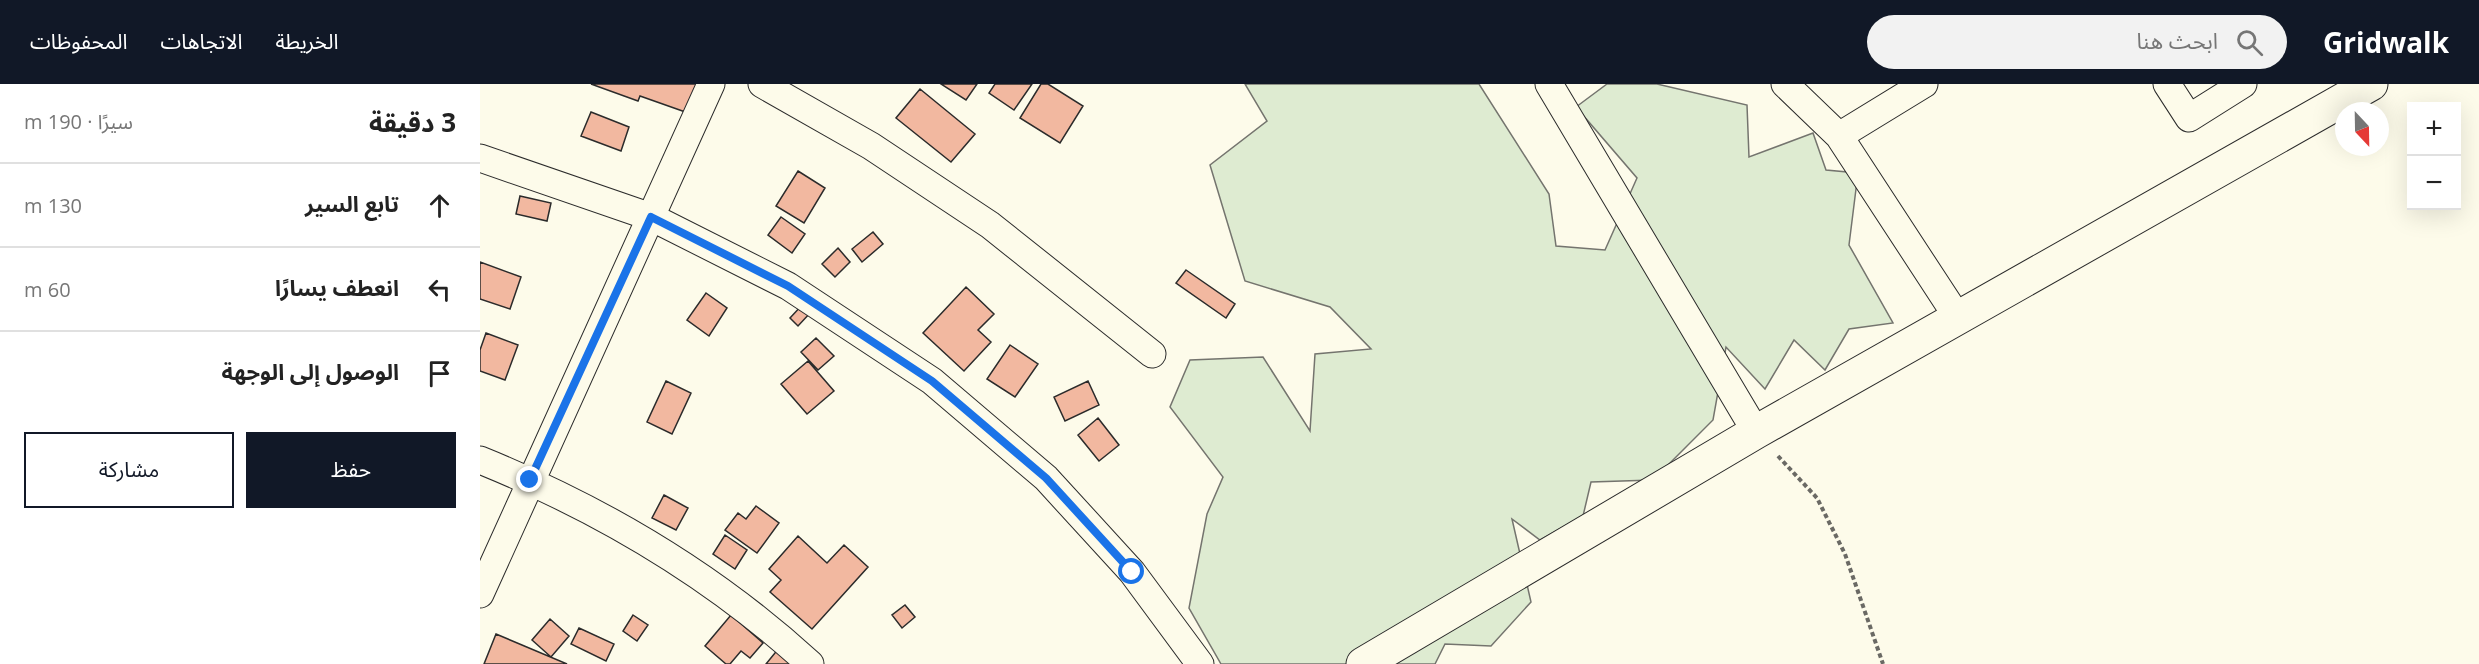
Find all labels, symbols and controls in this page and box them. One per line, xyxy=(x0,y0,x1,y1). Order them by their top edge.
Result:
search box xyxy=(1867,15,2287,69)
text: Gridwalk xyxy=(2323,23,2449,61)
text: ابحث هنا xyxy=(2136,25,2218,55)
icon: search xyxy=(2233,26,2266,59)
text: المحفوظات xyxy=(30,27,127,55)
text: الاتجاهات xyxy=(160,27,242,55)
text: الخريطة xyxy=(275,27,338,55)
north arrow xyxy=(2335,102,2389,156)
map controls xyxy=(2407,102,2461,210)
button: + xyxy=(2407,102,2461,156)
text: 3 دقيقة xyxy=(369,104,456,140)
text: سيرًا · 190 m xyxy=(24,108,133,135)
button: − xyxy=(2407,156,2461,210)
text: تابع السير xyxy=(305,188,399,218)
icon: ahead xyxy=(423,189,456,222)
text: 130 m xyxy=(24,192,82,219)
text: انعطف يسارًا xyxy=(275,272,399,302)
icon: left xyxy=(423,273,456,306)
text: 60 m xyxy=(24,276,71,303)
text: الوصول إلى الوجهة xyxy=(221,356,399,386)
icon: arrive xyxy=(423,357,456,390)
button: مشاركة xyxy=(24,432,234,508)
button: حفظ xyxy=(246,432,456,508)
route end xyxy=(516,466,542,492)
route start xyxy=(1118,558,1144,584)

